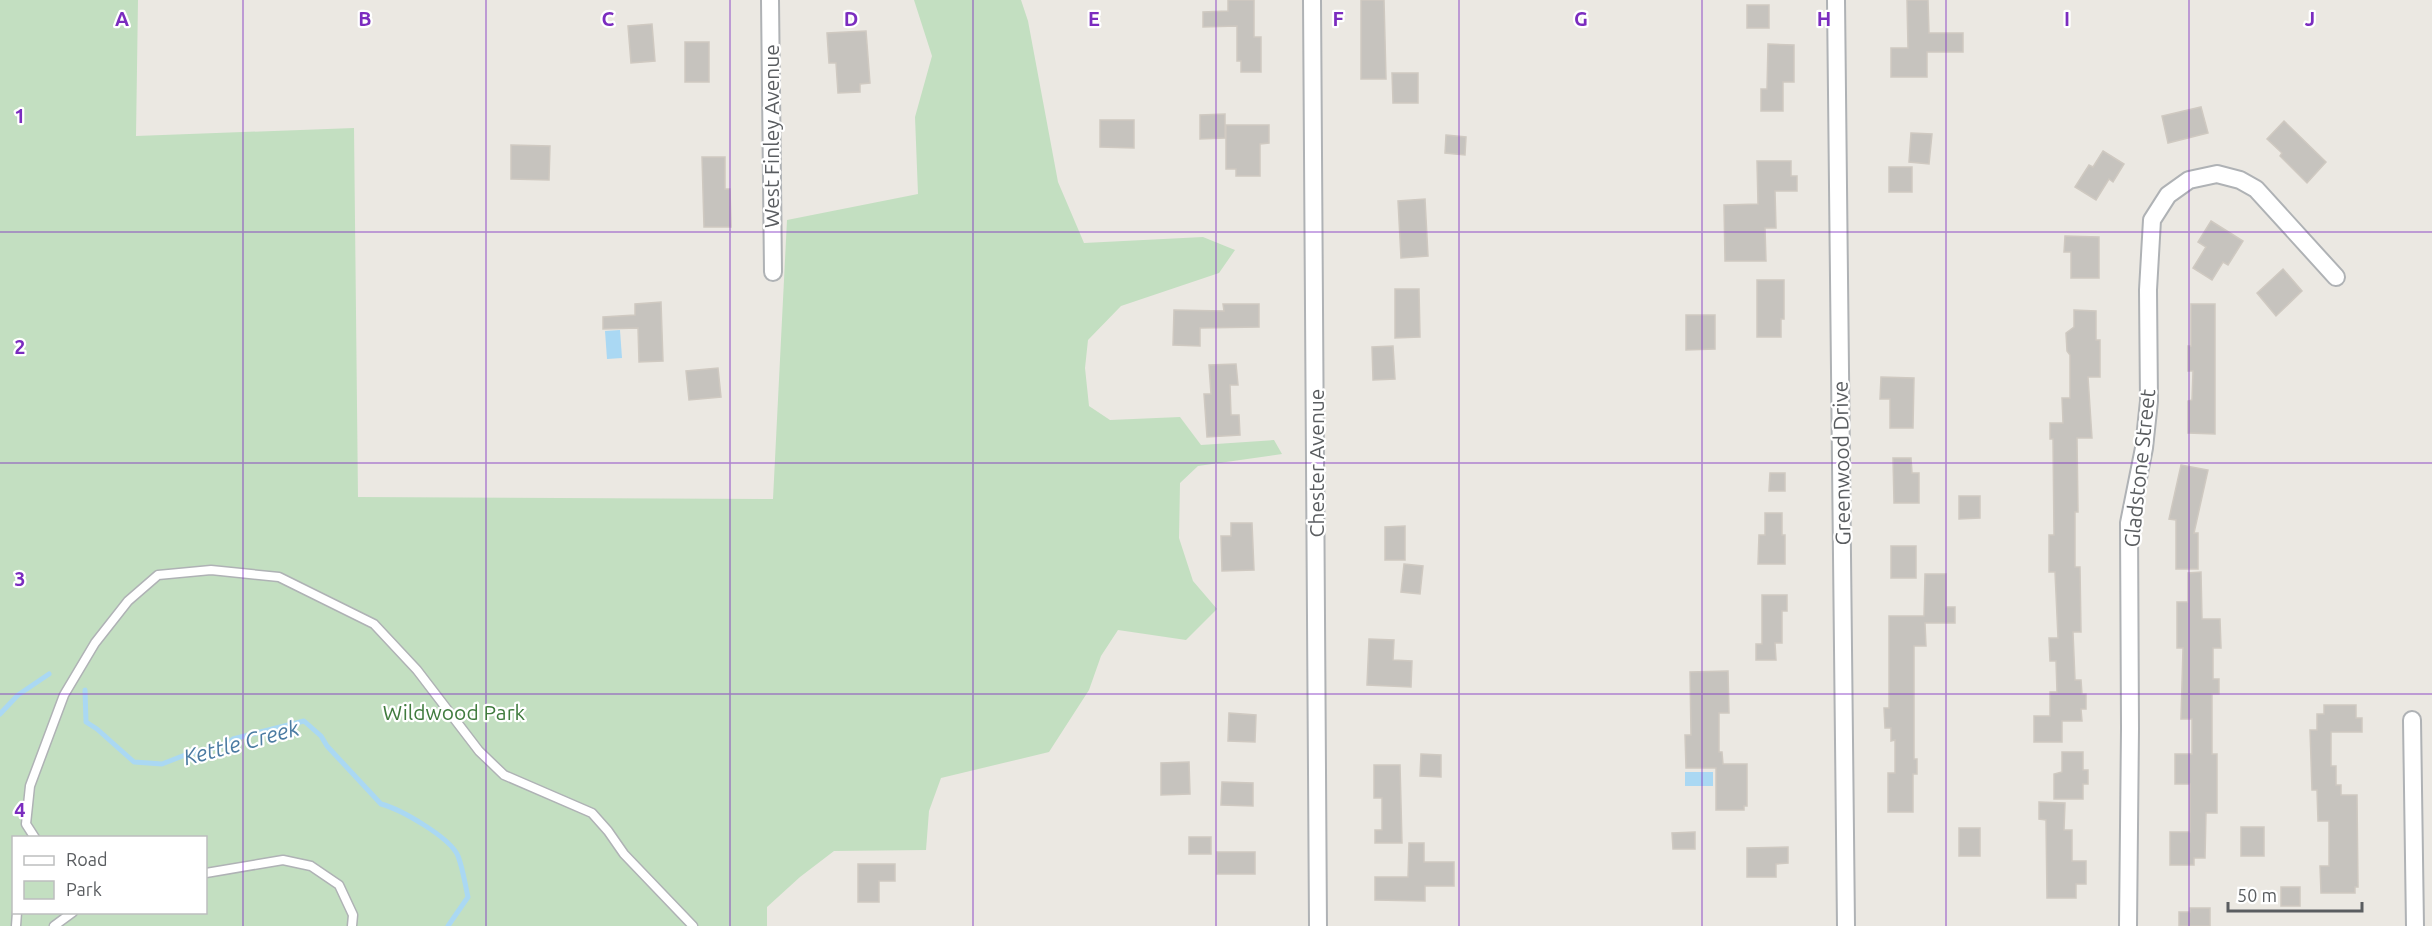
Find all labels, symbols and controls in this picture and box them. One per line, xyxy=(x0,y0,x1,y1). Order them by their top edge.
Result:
text: A xyxy=(115,7,129,30)
text: B xyxy=(358,7,372,30)
text: C xyxy=(602,7,615,30)
text: D xyxy=(844,7,858,30)
text: E xyxy=(1088,7,1100,30)
text: F xyxy=(1332,7,1344,30)
text: G xyxy=(1574,7,1588,30)
text: H xyxy=(1817,7,1831,30)
text: I xyxy=(2064,7,2070,30)
text: J xyxy=(2305,7,2315,30)
street label: West Finley Avenue xyxy=(759,44,783,228)
text: 1 xyxy=(14,104,26,127)
text: 2 xyxy=(14,335,26,358)
street label: Greenwood Drive xyxy=(1828,380,1854,546)
street label: Gladstone Street xyxy=(2119,388,2159,548)
street label: Chester Avenue xyxy=(1304,389,1328,537)
text: 3 xyxy=(14,567,26,590)
park label: Wildwood Park xyxy=(383,700,526,724)
water label: Kettle Creek xyxy=(180,714,302,769)
text: 4 xyxy=(14,798,26,821)
legend xyxy=(12,836,207,914)
text: Road xyxy=(66,849,108,869)
scale bar xyxy=(2228,875,2362,913)
text: Park xyxy=(66,879,102,899)
text: 50 m xyxy=(2237,885,2277,905)

